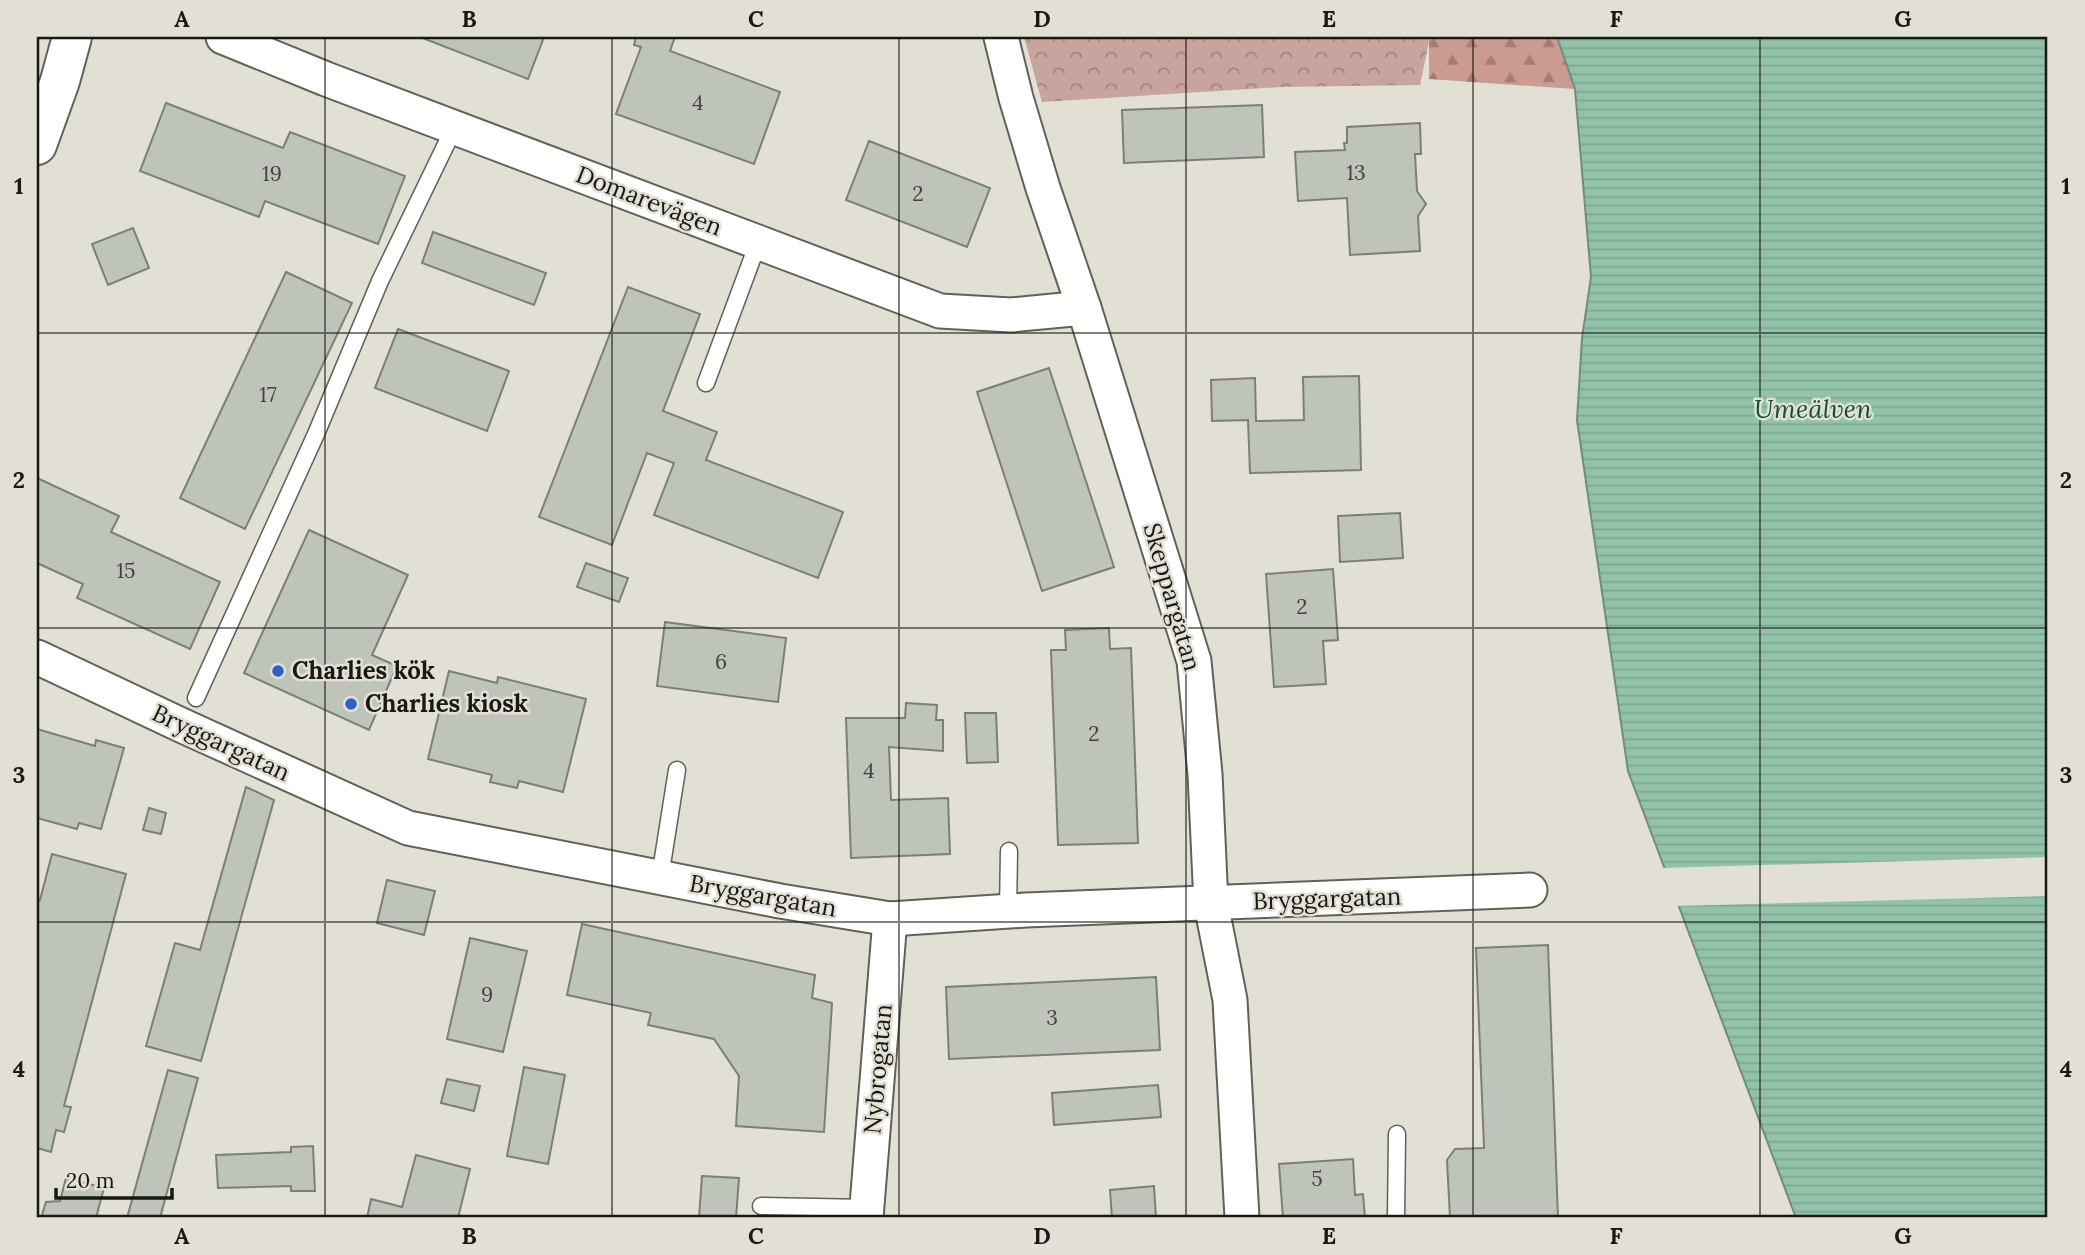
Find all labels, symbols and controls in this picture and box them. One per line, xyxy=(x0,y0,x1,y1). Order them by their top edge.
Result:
text: A xyxy=(174,4,190,33)
text: B xyxy=(461,4,477,33)
text: C xyxy=(748,4,764,33)
text: D xyxy=(1033,4,1051,33)
text: E xyxy=(1322,4,1336,33)
text: F xyxy=(1609,4,1623,33)
text: G xyxy=(1894,4,1912,33)
house number: 4 xyxy=(692,89,704,116)
street label: Domarevägen xyxy=(572,158,727,243)
house number: 13 xyxy=(1346,159,1366,186)
house number: 19 xyxy=(262,160,282,187)
text: 1 xyxy=(14,171,24,200)
text: 1 xyxy=(2061,171,2071,200)
house number: 2 xyxy=(912,180,924,207)
house number: 17 xyxy=(259,381,277,408)
water label: Umeälven xyxy=(1754,392,1872,425)
text: 2 xyxy=(13,465,25,494)
text: 2 xyxy=(2060,465,2072,494)
street label: Skeppargatan xyxy=(1137,519,1208,674)
house number: 15 xyxy=(116,557,136,584)
house number: 2 xyxy=(1296,593,1308,620)
house number: 6 xyxy=(715,648,727,675)
place label: Charlies kök xyxy=(292,655,435,686)
marker: Charlies kök xyxy=(270,663,286,679)
place label: Charlies kiosk xyxy=(365,688,528,719)
marker: Charlies kiosk xyxy=(343,696,359,712)
street label: Bryggargatan xyxy=(147,697,295,788)
house number: 2 xyxy=(1088,720,1100,747)
house number: 4 xyxy=(863,757,875,784)
text: 3 xyxy=(13,760,25,789)
text: 3 xyxy=(2060,760,2072,789)
street label: Bryggargatan xyxy=(687,867,839,924)
street label: Bryggargatan xyxy=(1252,880,1402,917)
house number: 9 xyxy=(481,981,493,1008)
street label: Nybrogatan xyxy=(856,1003,899,1135)
house number: 3 xyxy=(1046,1004,1058,1031)
text: 4 xyxy=(13,1054,25,1083)
text: 4 xyxy=(2060,1054,2072,1083)
scale bar xyxy=(56,1157,172,1201)
house number: 5 xyxy=(1311,1165,1323,1192)
text: 20 m xyxy=(66,1167,115,1194)
text: A xyxy=(174,1221,190,1250)
text: B xyxy=(461,1221,477,1250)
text: C xyxy=(748,1221,764,1250)
text: D xyxy=(1033,1221,1051,1250)
text: E xyxy=(1322,1221,1336,1250)
text: F xyxy=(1609,1221,1623,1250)
text: G xyxy=(1894,1221,1912,1250)

